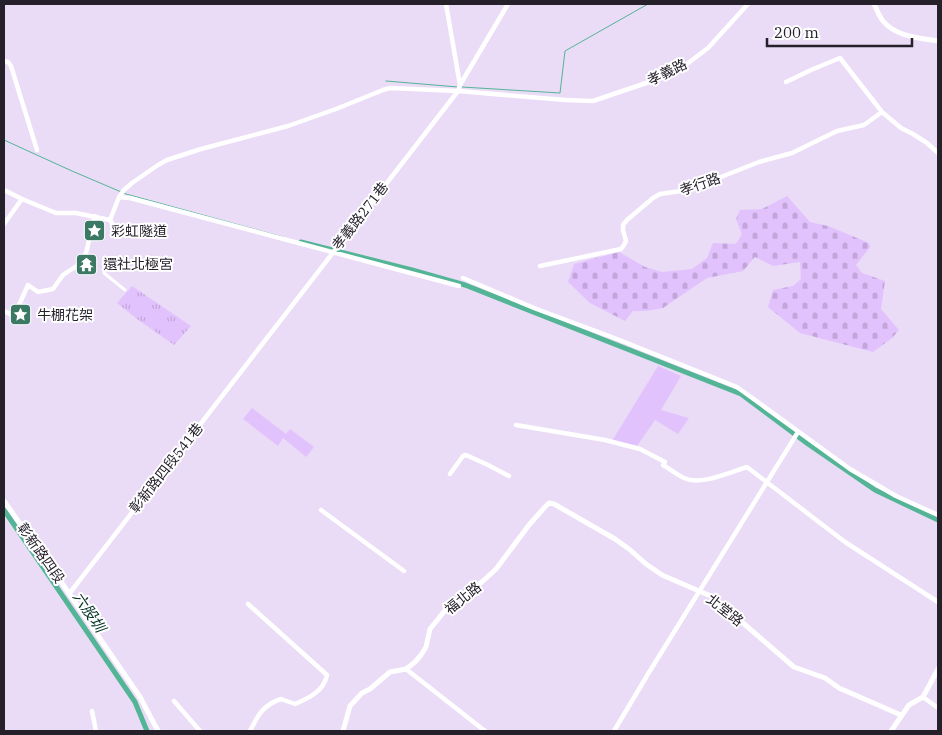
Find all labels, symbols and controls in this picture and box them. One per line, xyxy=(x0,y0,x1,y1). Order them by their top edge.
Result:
scale bar xyxy=(767,15,912,47)
text: 200 m xyxy=(774,23,819,42)
street label: 孝義路 xyxy=(644,55,690,89)
street label: 孝行路 xyxy=(677,169,723,199)
street label: 孝義路271巷 xyxy=(328,178,392,254)
place icon: 彩虹隧道 xyxy=(83,219,107,243)
place label: 彩虹隧道 xyxy=(111,222,167,240)
temple icon: 還社北極宮 xyxy=(75,252,99,276)
place label: 還社北極宮 xyxy=(103,255,173,273)
place icon: 牛棚花架 xyxy=(9,303,33,327)
place label: 牛棚花架 xyxy=(37,306,93,324)
street label: 彰新路四段541巷 xyxy=(125,419,207,517)
street label: 彰新路四段 xyxy=(14,519,68,587)
street label: 福北路 xyxy=(441,578,485,618)
water label: 六股圳 xyxy=(69,588,111,637)
street label: 北堂路 xyxy=(703,590,747,630)

